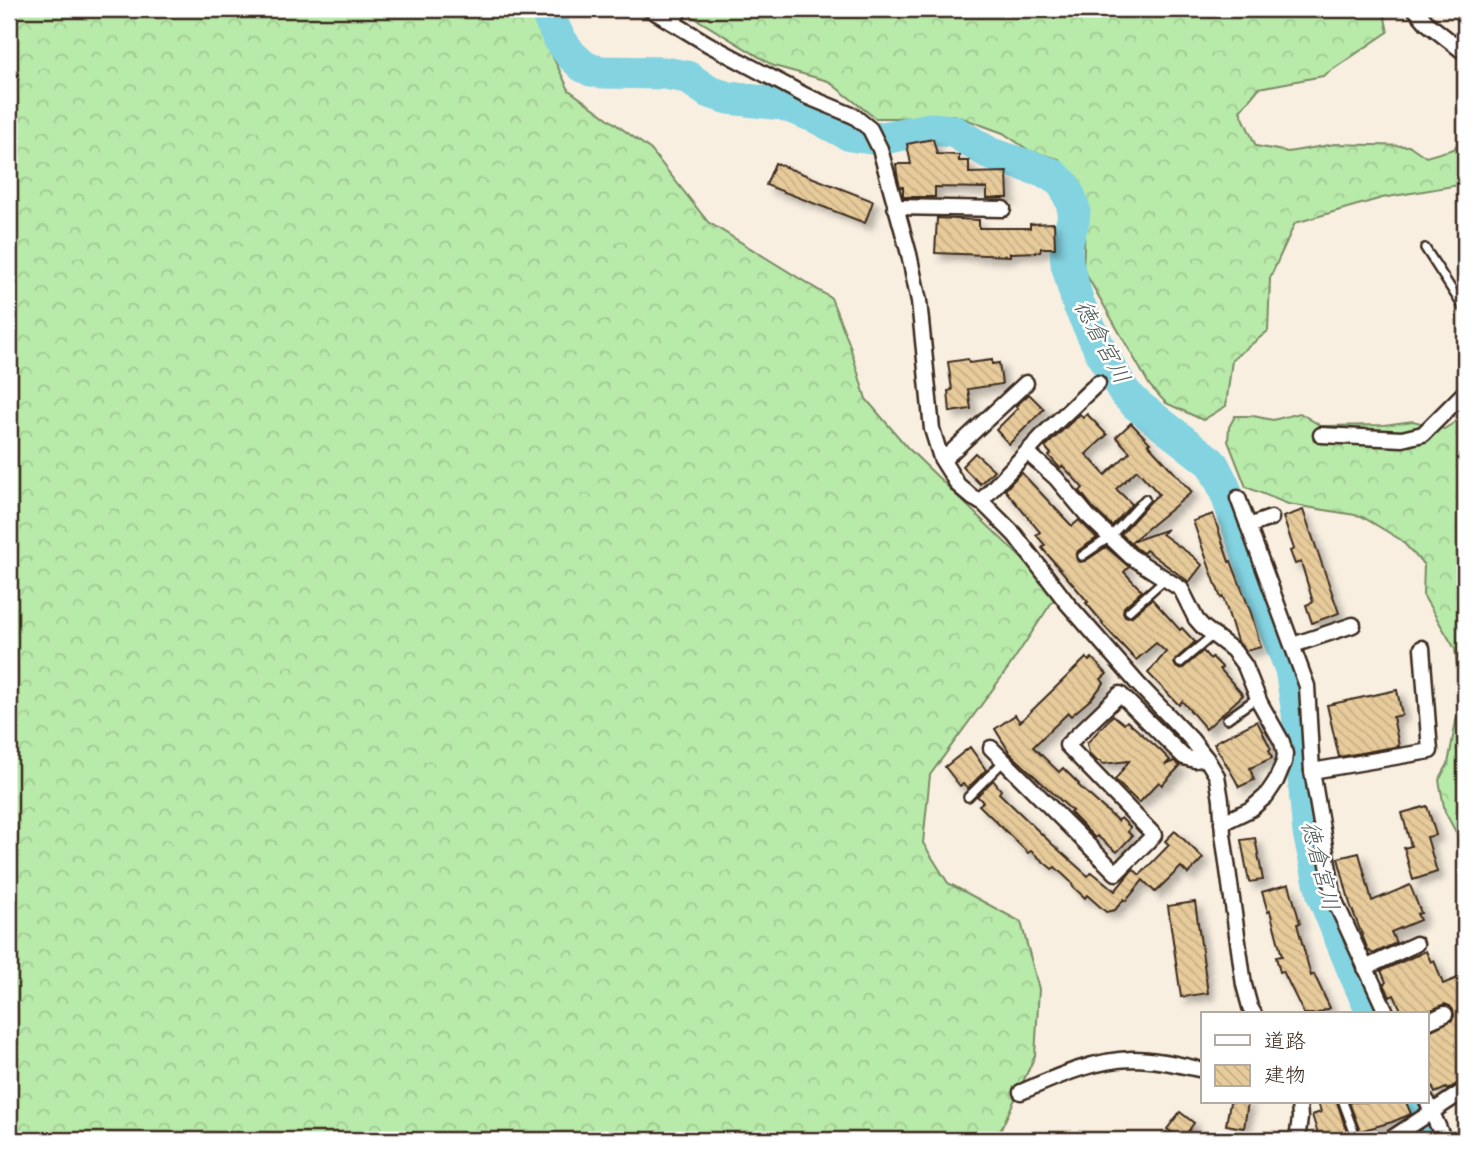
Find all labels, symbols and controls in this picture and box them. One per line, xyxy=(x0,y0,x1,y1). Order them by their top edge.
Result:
water label: 徳倉宮川 xyxy=(1066,294,1138,390)
water label: 徳倉宮川 xyxy=(1293,817,1347,915)
legend xyxy=(1201,1012,1428,1104)
text: 道路 xyxy=(1264,1027,1306,1056)
text: 建物 xyxy=(1264,1061,1306,1090)

